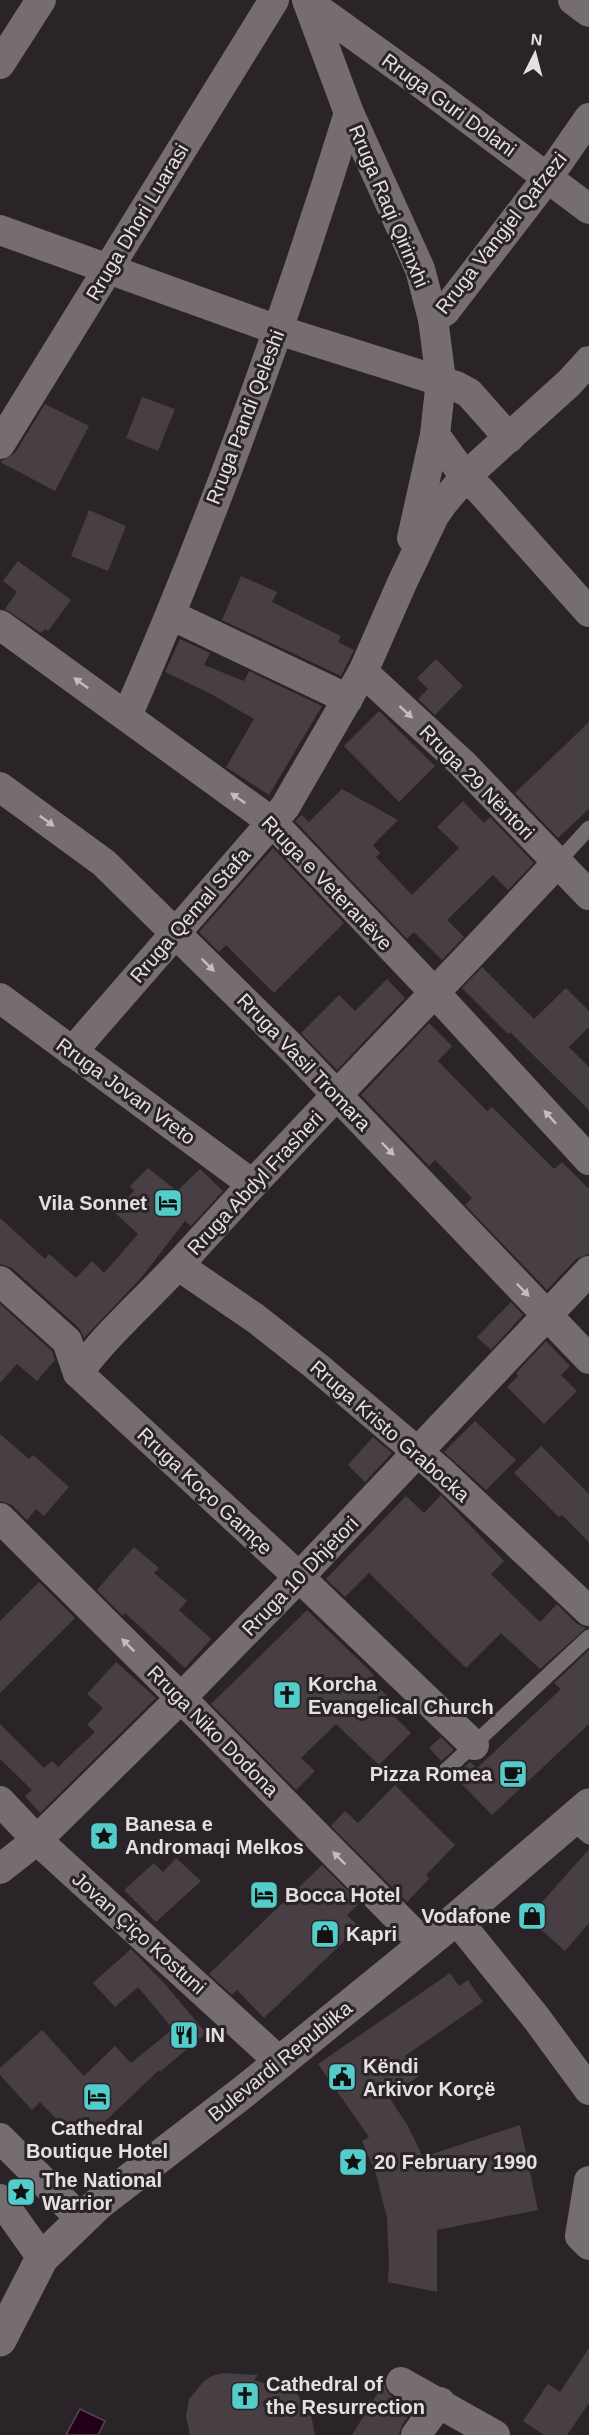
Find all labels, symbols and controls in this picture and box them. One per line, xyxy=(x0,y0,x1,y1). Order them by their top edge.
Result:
north arrow xyxy=(505,24,565,84)
text: N xyxy=(530,31,543,49)
street label: Rruga Guri Dolani xyxy=(378,49,520,161)
street label: Rruga Raqi Qirinxhi xyxy=(345,121,433,291)
street label: Rruga Dhori Luarasi xyxy=(81,140,193,304)
street label: Rruga Vangjel Qafzezi xyxy=(431,148,571,318)
street label: Rruga Pandi Qeleshi xyxy=(202,327,288,507)
one-way arrow xyxy=(73,677,88,689)
one-way arrow xyxy=(399,705,414,719)
street label: Rruga 29 Nëntori xyxy=(415,720,539,844)
one-way arrow xyxy=(230,793,246,804)
street label: Rruga e Veteranëve xyxy=(257,811,397,955)
one-way arrow xyxy=(40,815,55,827)
street label: Rruga Qemal Stafa xyxy=(126,843,255,987)
one-way arrow xyxy=(201,958,216,972)
street label: Rruga Vasil Tromara xyxy=(233,989,376,1136)
street label: Rruga Jovan Vreto xyxy=(52,1033,200,1149)
street label: Rruga Abdyl Frasheri xyxy=(183,1107,327,1259)
one-way arrow xyxy=(544,1110,557,1125)
one-way arrow xyxy=(381,1142,395,1156)
hotel icon: Vila Sonnet xyxy=(152,1187,184,1219)
place label: Vila Sonnet xyxy=(38,1192,147,1214)
one-way arrow xyxy=(516,1283,530,1298)
street label: Rruga Kristo Grabocka xyxy=(306,1356,475,1507)
street label: Rruga Koço Gamçe xyxy=(133,1423,277,1559)
street label: Rruga 10 Dhjetori xyxy=(238,1512,362,1640)
one-way arrow xyxy=(120,1638,135,1652)
street label: Rruga Niko Dodona xyxy=(143,1661,284,1802)
place label: Korcha Evangelical Church xyxy=(308,1673,494,1718)
church icon: Korcha Evangelical Church xyxy=(271,1679,303,1711)
cafe icon: Pizza Romea xyxy=(497,1758,529,1790)
place label: Pizza Romea xyxy=(370,1763,493,1785)
place label: Banesa e Andromaqi Melkos xyxy=(125,1813,304,1858)
place icon: Banesa e Andromaqi Melkos xyxy=(88,1820,120,1852)
one-way arrow xyxy=(332,1850,346,1865)
street label: Jovan Çiço Kostuni xyxy=(68,1868,210,1998)
hotel icon: Bocca Hotel xyxy=(248,1879,280,1911)
place label: Bocca Hotel xyxy=(285,1884,401,1906)
shop icon: Vodafone xyxy=(516,1900,548,1932)
place label: Vodafone xyxy=(421,1905,511,1927)
shop icon: Kapri xyxy=(309,1918,341,1950)
place label: Kapri xyxy=(346,1923,397,1945)
street label: Bulevardi Republika xyxy=(204,1996,357,2126)
restaurant icon: IN xyxy=(168,2019,200,2051)
place label: IN xyxy=(205,2024,225,2046)
place label: Këndi Arkivor Korçë xyxy=(363,2055,495,2100)
public building icon: Këndi Arkivor Korçë xyxy=(326,2061,358,2093)
hotel icon: Cathedral Boutique Hotel xyxy=(81,2081,113,2113)
place label: Cathedral Boutique Hotel xyxy=(26,2117,168,2162)
place icon: 20 February 1990 xyxy=(337,2146,369,2178)
place label: 20 February 1990 xyxy=(374,2151,537,2173)
place label: The National Warrior xyxy=(42,2169,162,2214)
place icon: The National Warrior xyxy=(5,2176,37,2208)
place label: Cathedral of the Resurrection xyxy=(266,2373,425,2418)
church icon: Cathedral of the Resurrection xyxy=(229,2380,261,2412)

